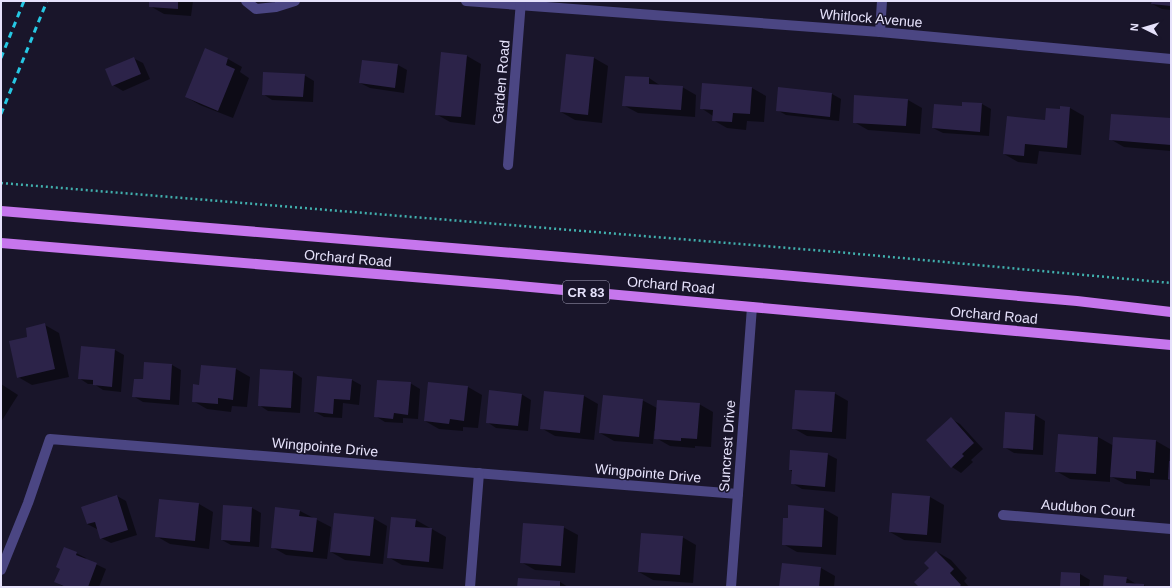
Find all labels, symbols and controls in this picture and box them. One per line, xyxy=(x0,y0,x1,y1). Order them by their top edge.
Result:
street label: Whitlock Avenue xyxy=(819,6,923,30)
north arrow xyxy=(1124,8,1164,48)
text: N xyxy=(1128,23,1140,32)
street label: Garden Road xyxy=(489,39,513,125)
street label: Orchard Road xyxy=(304,246,392,270)
street label: Orchard Road xyxy=(627,273,715,297)
road number: CR 83 xyxy=(563,281,609,303)
street label: Orchard Road xyxy=(950,303,1038,327)
street label: Suncrest Drive xyxy=(716,399,738,492)
street label: Wingpointe Drive xyxy=(271,434,379,460)
street label: Wingpointe Drive xyxy=(594,460,702,486)
street label: Audubon Court xyxy=(1040,496,1136,520)

